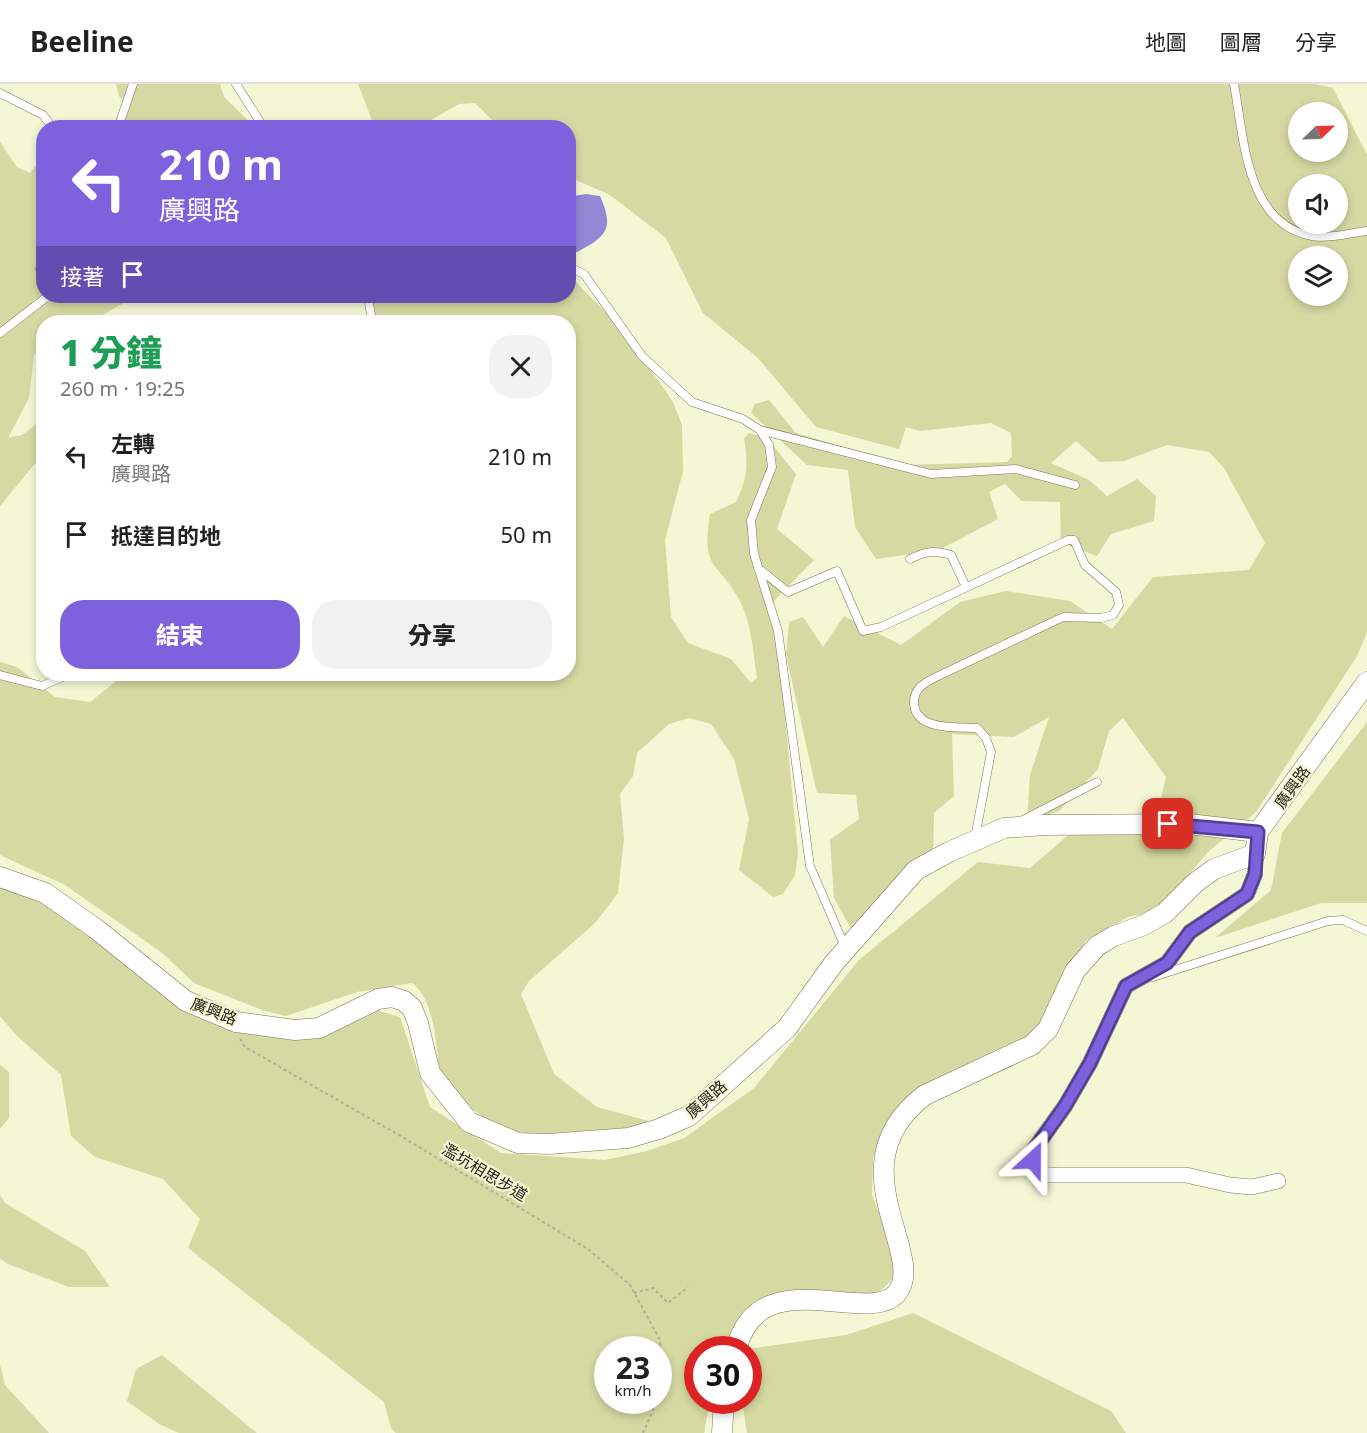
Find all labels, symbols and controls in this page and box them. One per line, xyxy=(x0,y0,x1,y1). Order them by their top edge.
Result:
text: Beeline xyxy=(30,22,134,60)
text: 地圖 xyxy=(1145,28,1187,56)
text: 圖層 xyxy=(1220,28,1262,56)
text: 分享 xyxy=(1295,28,1337,56)
north arrow xyxy=(1288,102,1348,162)
map controls xyxy=(1288,102,1348,306)
text: 210 m xyxy=(159,135,283,192)
icon: left xyxy=(60,144,138,222)
button: sound xyxy=(1288,174,1348,234)
text: 廣興路 xyxy=(159,191,240,228)
button: layers xyxy=(1288,246,1348,306)
icon: arrive xyxy=(116,258,149,291)
text: 接著 xyxy=(60,261,104,291)
text: 1 分鐘 xyxy=(60,328,162,377)
button: close xyxy=(489,335,552,398)
text: 260 m · 19:25 xyxy=(60,375,185,402)
text: 左轉 xyxy=(111,428,155,458)
icon: left xyxy=(60,440,93,473)
text: 210 m xyxy=(488,441,552,471)
text: 廣興路 xyxy=(111,460,171,487)
icon: arrive xyxy=(60,518,93,551)
text: 50 m xyxy=(501,519,552,549)
text: 抵達目的地 xyxy=(111,520,221,550)
button: 結束 xyxy=(60,600,300,669)
button: 分享 xyxy=(312,600,552,669)
street label: 廣興路 xyxy=(1269,761,1315,813)
pin xyxy=(1142,798,1193,849)
icon: arrive xyxy=(1151,807,1184,840)
street label: 廣興路 xyxy=(188,992,240,1030)
street label: 廣興路 xyxy=(681,1075,731,1123)
position arrow xyxy=(1001,1128,1065,1192)
street label: 濫坑相思步道 xyxy=(438,1138,532,1206)
speed limit sign: 30 xyxy=(684,1336,762,1414)
text: 23 xyxy=(616,1347,650,1388)
text: km/h xyxy=(615,1380,651,1400)

